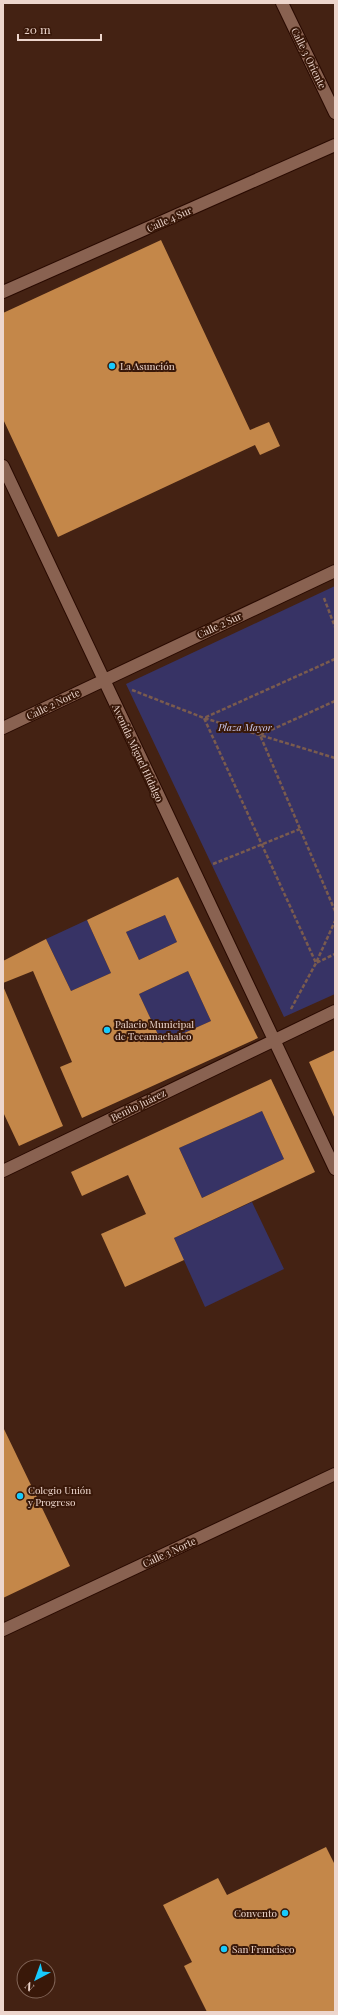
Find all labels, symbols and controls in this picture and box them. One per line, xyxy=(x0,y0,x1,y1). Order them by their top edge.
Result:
scale bar xyxy=(18,16,101,42)
text: 20 m xyxy=(24,21,51,37)
street label: Calle 3 Oriente xyxy=(288,25,330,91)
street label: Calle 4 Sur xyxy=(144,203,194,235)
place label: La Asunción xyxy=(120,359,175,373)
marker: La Asunción xyxy=(107,361,117,371)
street label: Calle 2 Sur xyxy=(194,608,244,641)
street label: Calle 2 Norte xyxy=(24,685,82,723)
street label: Avenida Miguel Hidalgo xyxy=(109,701,167,805)
park label: Plaza Mayor xyxy=(217,720,273,734)
place label: Palacio Municipal de Tecamachalco xyxy=(115,1017,194,1043)
marker: Palacio Municipal de Tecamachalco xyxy=(102,1025,112,1035)
street label: Benito Juárez xyxy=(108,1086,168,1124)
place label: Colegio Unión y Progreso xyxy=(27,1483,91,1509)
marker: Colegio Unión y Progreso xyxy=(15,1491,25,1501)
street label: Calle 3 Norte xyxy=(140,1534,198,1570)
place label: Convento xyxy=(234,1906,278,1920)
marker: Convento xyxy=(280,1908,290,1918)
place label: San Francisco xyxy=(232,1942,295,1956)
marker: San Francisco xyxy=(219,1944,229,1954)
north arrow xyxy=(16,1959,56,1999)
text: N xyxy=(21,1979,37,1995)

